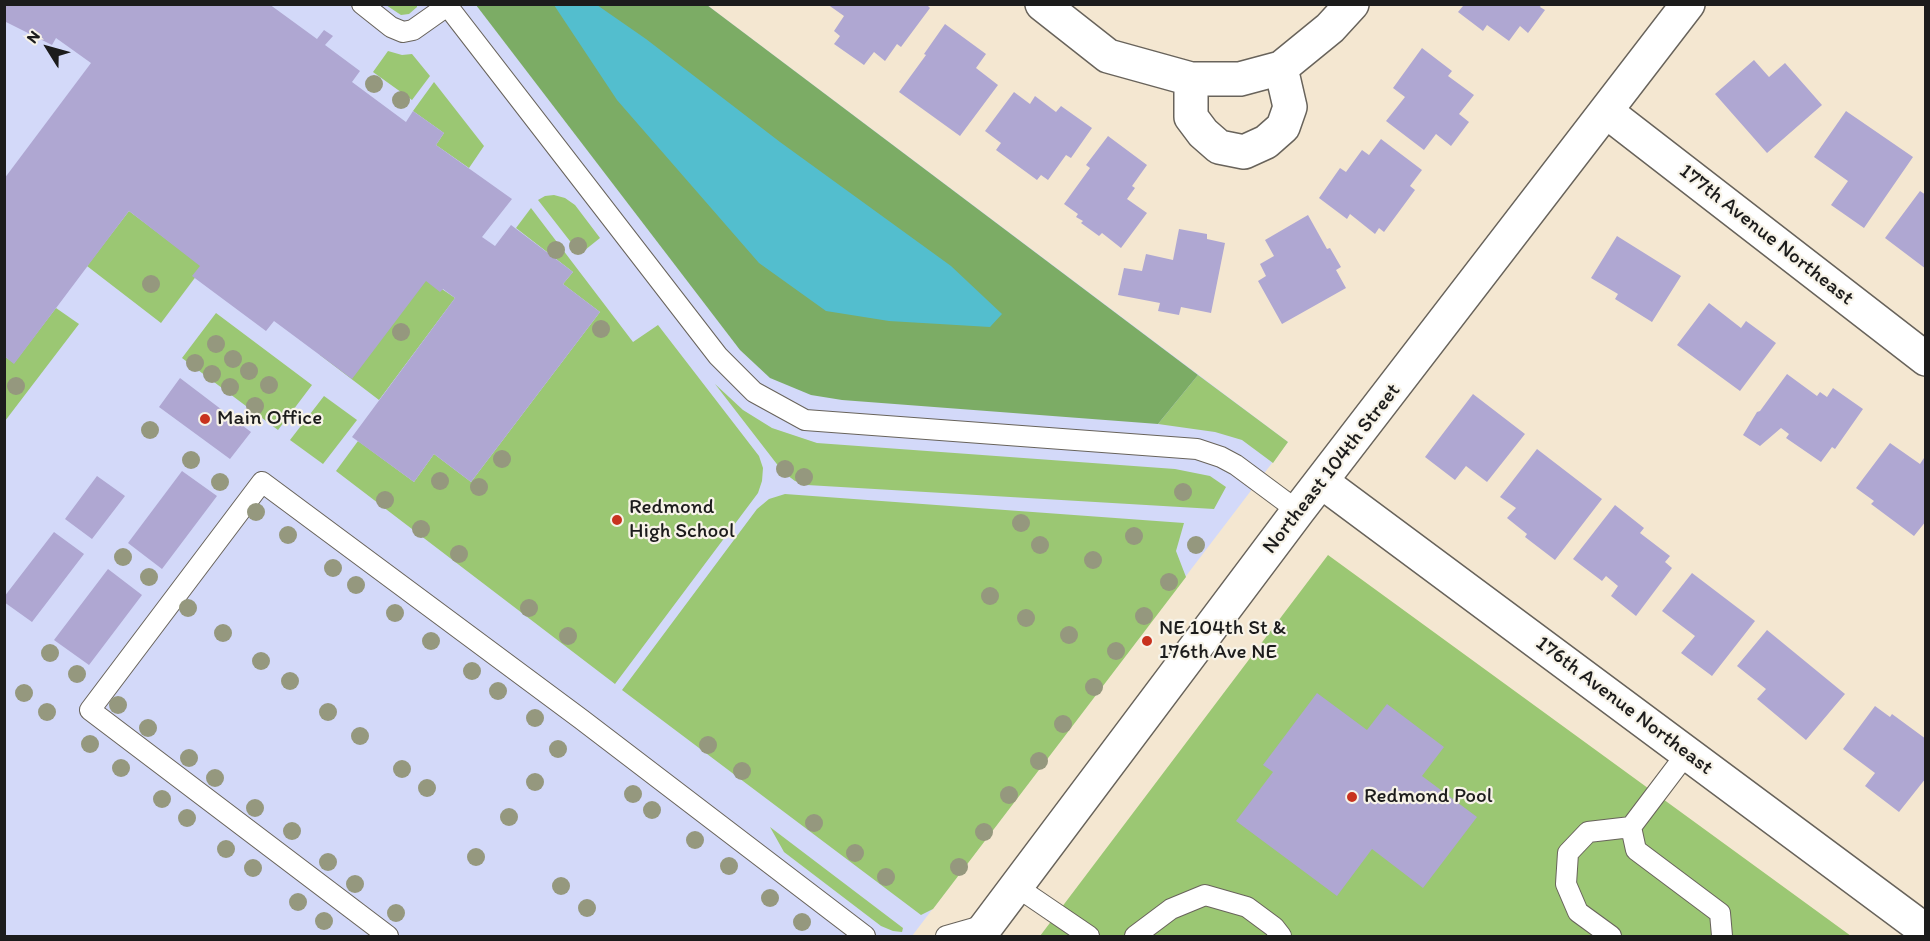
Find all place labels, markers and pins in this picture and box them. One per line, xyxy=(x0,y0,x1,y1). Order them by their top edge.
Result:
place label: Main Office xyxy=(217,406,322,432)
marker: Main Office xyxy=(198,412,212,426)
place label: Redmond High School xyxy=(629,495,735,545)
marker: Redmond High School xyxy=(610,513,624,527)
place label: NE 104th St & 176th Ave NE xyxy=(1159,616,1286,666)
marker: NE 104th St & 176th Ave NE xyxy=(1140,634,1154,648)
place label: Redmond Pool xyxy=(1364,784,1493,810)
marker: Redmond Pool xyxy=(1345,790,1359,804)

